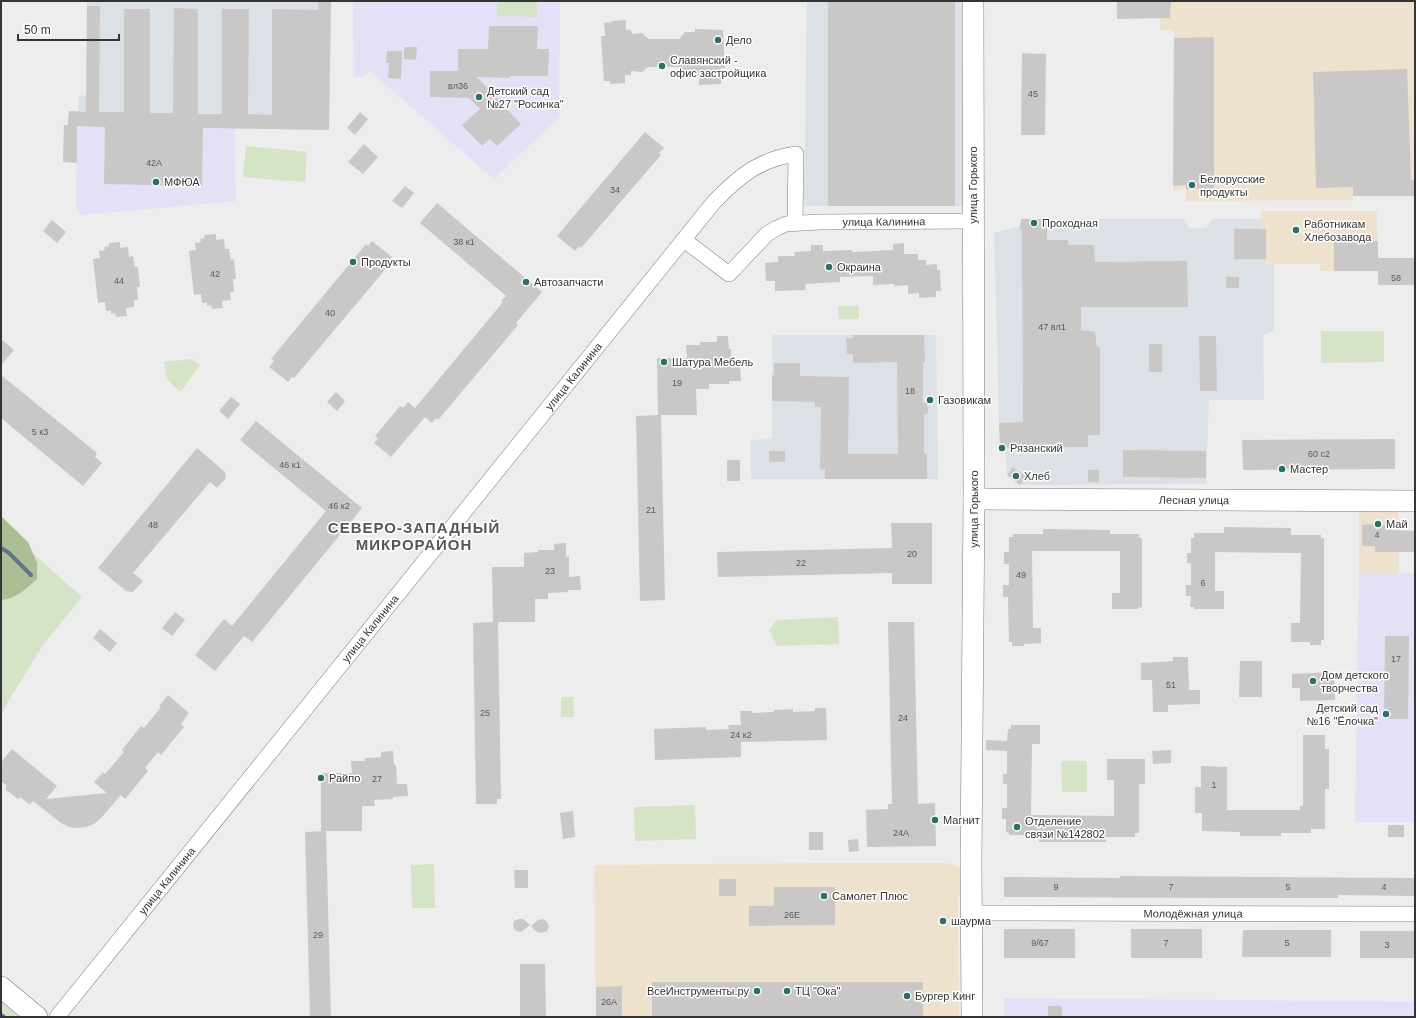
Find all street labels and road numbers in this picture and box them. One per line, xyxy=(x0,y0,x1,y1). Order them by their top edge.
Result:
street label: улица Горького xyxy=(967,146,979,224)
street label: улица Калинина xyxy=(842,215,926,228)
street label: улица Калинина xyxy=(543,340,605,412)
street label: улица Горького xyxy=(968,470,980,548)
street label: Лесная улица xyxy=(1159,494,1230,506)
street label: улица Калинина xyxy=(339,592,401,665)
street label: улица Калинина xyxy=(136,844,198,917)
street label: Молодёжная улица xyxy=(1143,907,1243,920)

